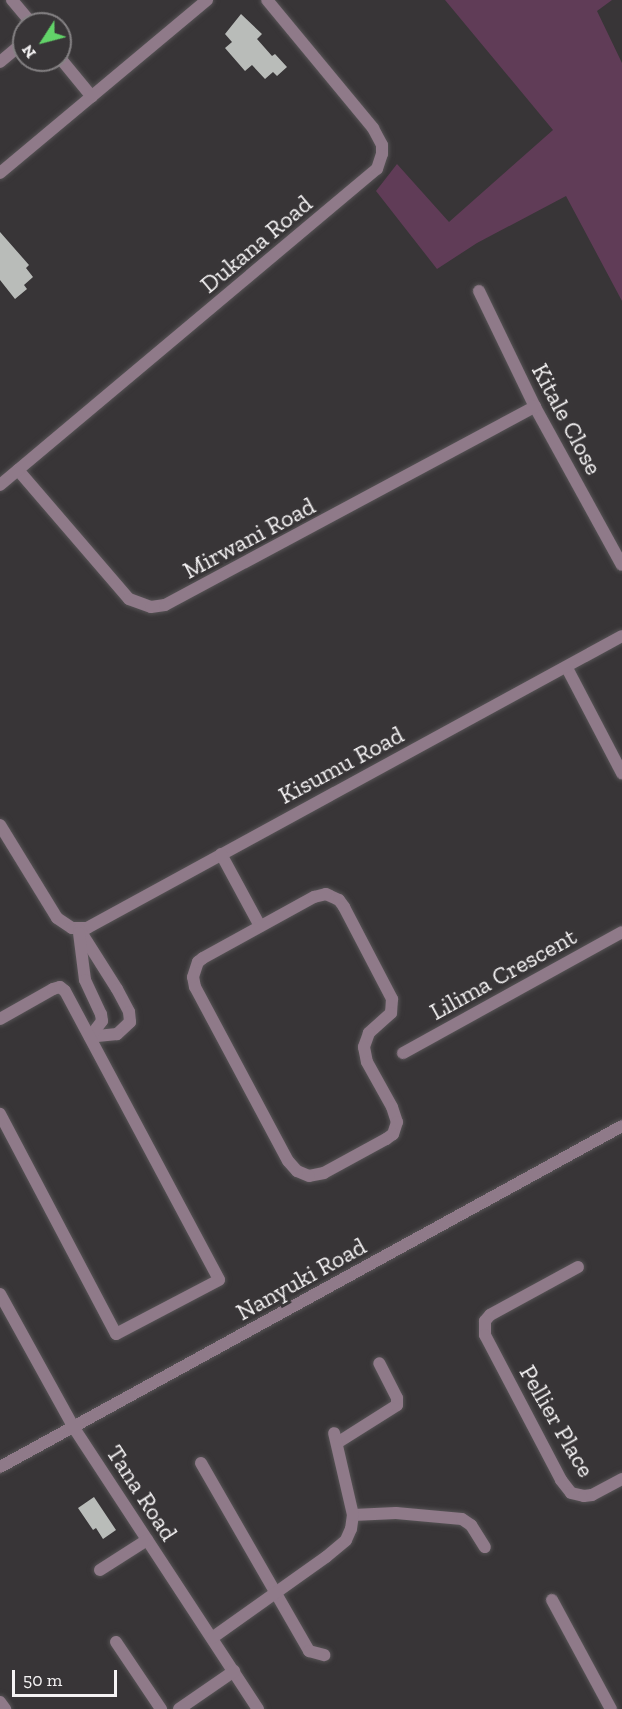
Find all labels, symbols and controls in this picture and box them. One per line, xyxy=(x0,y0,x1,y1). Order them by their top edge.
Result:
north arrow xyxy=(12,12,72,72)
text: N xyxy=(17,41,40,62)
street label: Dukana Road xyxy=(194,189,318,299)
street label: Kitale Close xyxy=(526,358,608,480)
street label: Mirwani Road xyxy=(178,491,320,585)
street label: Kisumu Road xyxy=(274,720,408,810)
street label: Lilima Crescent xyxy=(425,922,581,1026)
street label: Nanyuki Road xyxy=(231,1232,371,1326)
street label: Pellier Place xyxy=(513,1360,601,1482)
street label: Tana Road xyxy=(100,1440,184,1546)
scale bar xyxy=(15,1658,120,1696)
text: 50 m xyxy=(23,1669,62,1691)

